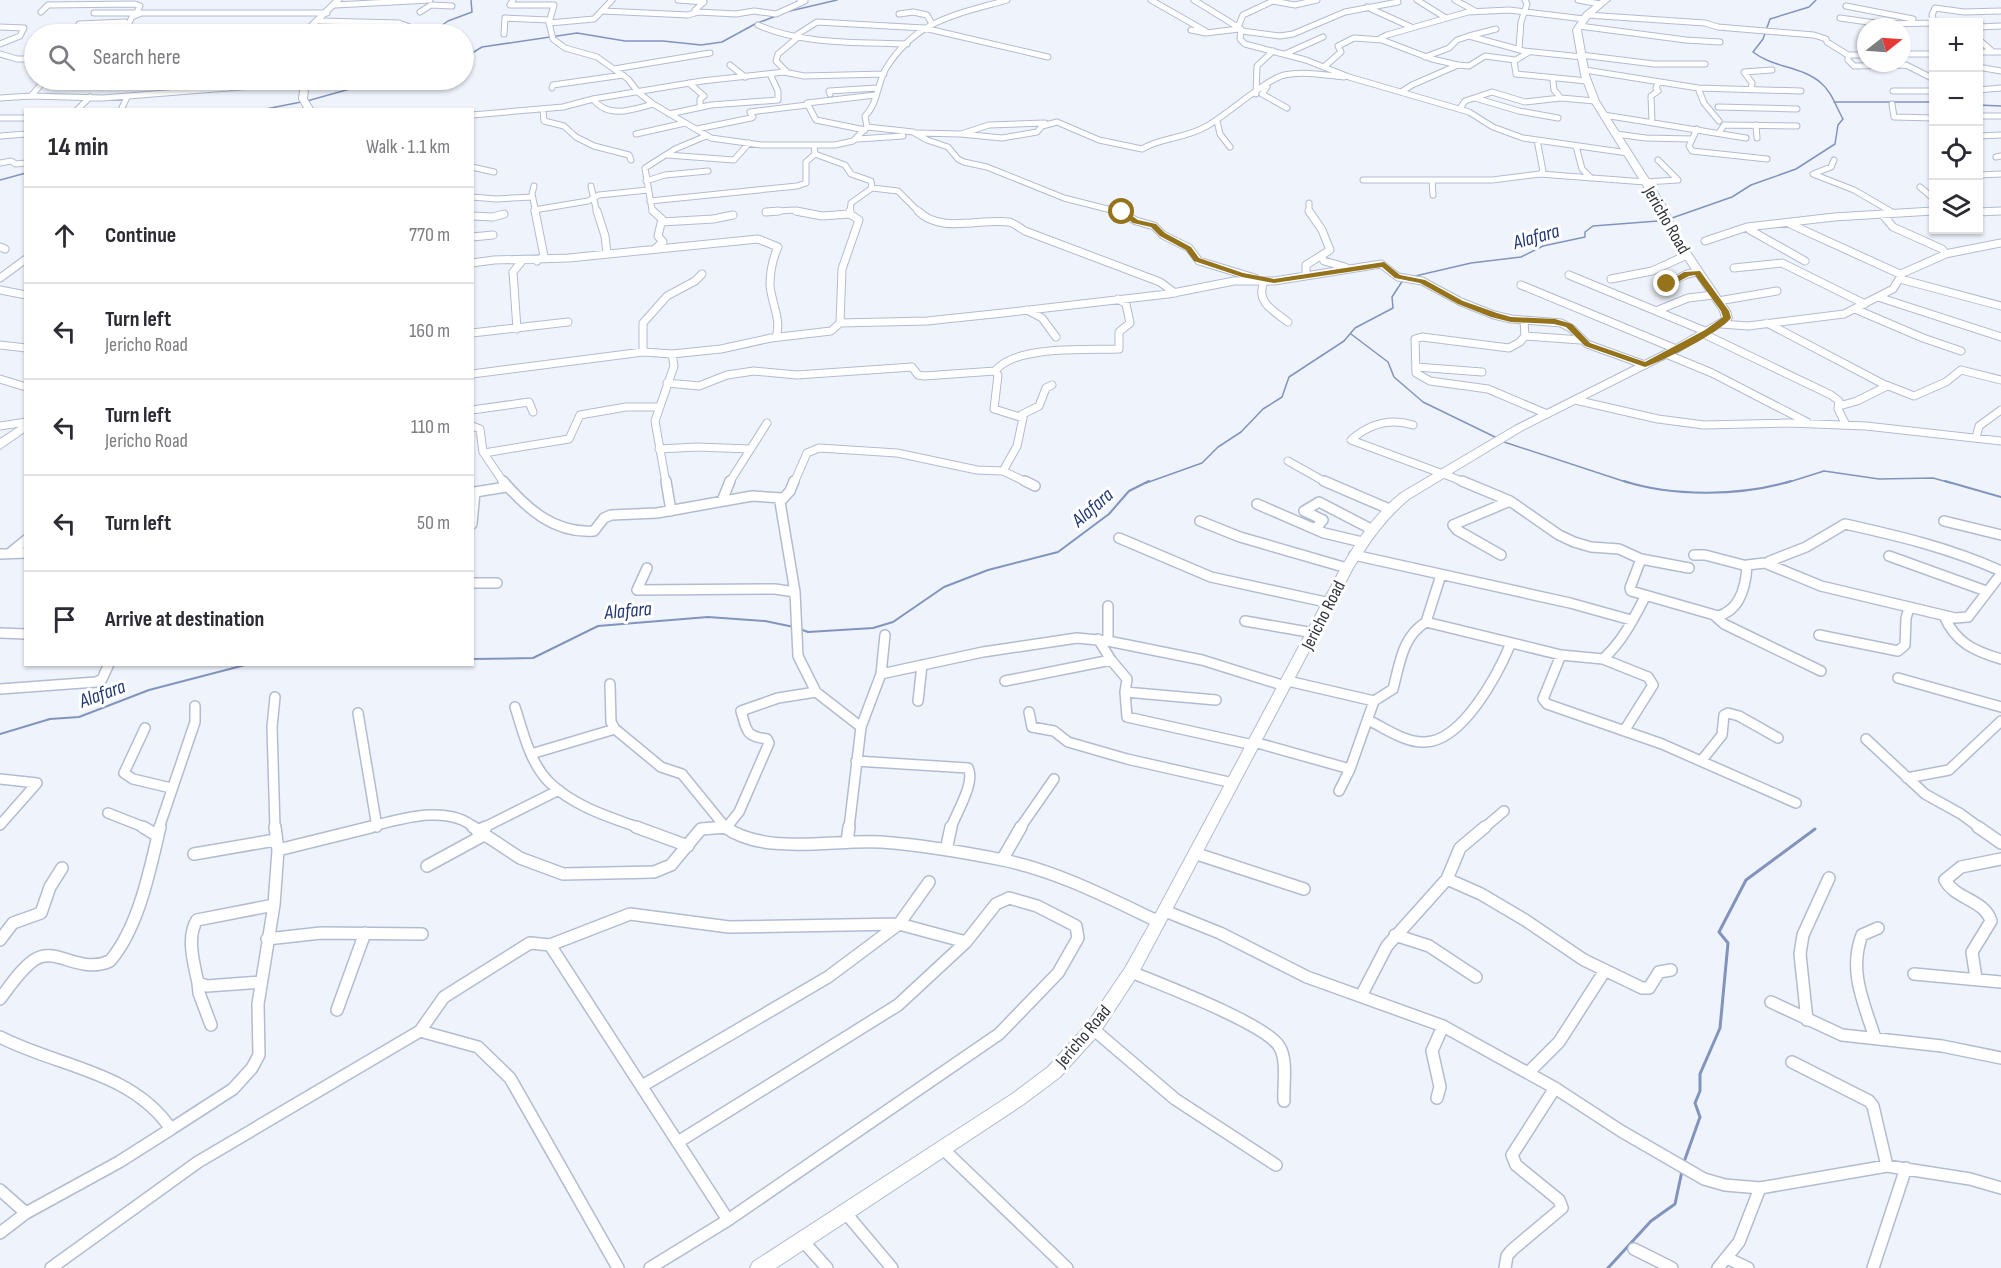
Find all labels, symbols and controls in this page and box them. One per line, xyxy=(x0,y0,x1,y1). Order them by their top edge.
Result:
north arrow xyxy=(1857,18,1911,72)
map controls xyxy=(1929,18,1983,234)
button: + xyxy=(1929,18,1983,72)
search box xyxy=(24,24,474,90)
icon: search xyxy=(45,41,78,74)
text: Search here xyxy=(93,44,180,71)
button: − xyxy=(1929,72,1983,126)
button: locate xyxy=(1929,126,1983,180)
text: 14 min xyxy=(48,132,109,163)
text: Walk · 1.1 km xyxy=(366,135,450,159)
button: layers xyxy=(1929,180,1983,234)
street label: Jericho Road xyxy=(1638,182,1694,258)
route start xyxy=(1108,198,1134,224)
icon: ahead xyxy=(48,219,81,252)
water label: Alafara xyxy=(1509,219,1562,255)
text: Continue xyxy=(105,222,176,249)
text: 770 m xyxy=(409,223,450,247)
route end xyxy=(1653,270,1679,296)
text: Turn left xyxy=(105,306,171,333)
icon: left xyxy=(48,315,81,348)
text: 160 m xyxy=(409,319,450,343)
text: Jericho Road xyxy=(105,333,188,357)
text: Turn left xyxy=(105,402,171,429)
icon: left xyxy=(48,411,81,444)
text: 110 m xyxy=(411,415,450,439)
text: Jericho Road xyxy=(105,429,188,453)
water label: Alafara xyxy=(1066,483,1118,533)
icon: left xyxy=(48,507,81,540)
text: Turn left xyxy=(105,510,171,537)
text: 50 m xyxy=(417,511,450,535)
street label: Jericho Road xyxy=(1297,577,1350,654)
water label: Alafara xyxy=(603,597,653,625)
icon: arrive xyxy=(48,603,81,636)
text: Arrive at destination xyxy=(105,606,264,633)
water label: Alafara xyxy=(75,675,129,714)
street label: Jericho Road xyxy=(1051,1001,1115,1072)

